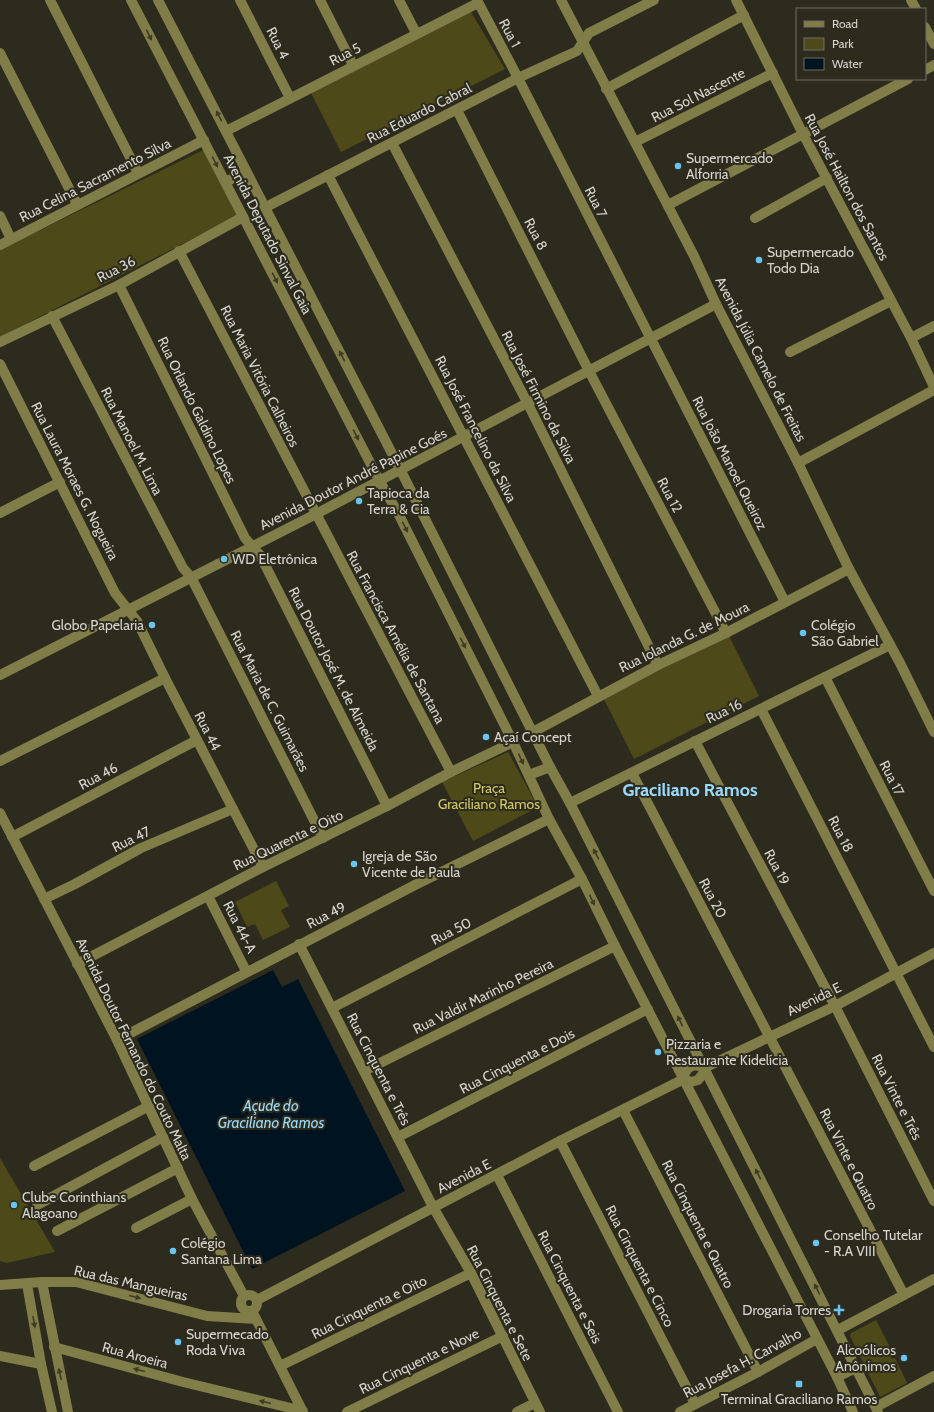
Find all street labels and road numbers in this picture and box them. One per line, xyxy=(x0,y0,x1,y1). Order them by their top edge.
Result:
street label: Rua 1 xyxy=(495,16,525,50)
street label: Rua 4 xyxy=(262,24,294,62)
street label: Rua 5 xyxy=(326,38,364,70)
street label: Rua Sol Nascente xyxy=(648,64,748,126)
street label: Rua Eduardo Cabral xyxy=(364,79,475,147)
street label: Rua José Hailton dos Santos xyxy=(801,110,894,264)
street label: Rua Celina Sacramento Silva xyxy=(16,134,174,226)
street label: Avenida Deputado Sinval Gaia xyxy=(220,151,316,317)
street label: Rua 7 xyxy=(581,183,611,221)
street label: Rua 8 xyxy=(520,215,552,253)
street label: Rua 36 xyxy=(94,252,138,286)
street label: Avenida Júlia Camelo de Freitas xyxy=(712,274,811,445)
street label: Rua Maria Vitória Calheiros xyxy=(216,302,304,450)
street label: Rua José Firmino da Silva xyxy=(498,328,580,467)
street label: Rua Orlando Galdino Lopes xyxy=(154,334,241,487)
street label: Rua José Francelino da Silva xyxy=(431,353,521,506)
street label: Rua Manoel M. Lima xyxy=(97,384,167,498)
street label: Rua João Manoel Queiroz xyxy=(688,393,772,533)
street label: Rua Laura Moraes G. Nogueira xyxy=(27,399,123,563)
street label: Avenida Doutor André Papine Goés xyxy=(256,424,450,534)
street label: Rua 12 xyxy=(653,474,687,516)
street label: Rua Francisca Amélia de Santana xyxy=(343,547,449,727)
street label: Rua Doutor José M. de Almeida xyxy=(285,584,383,754)
street label: Rua Iolanda G. de Moura xyxy=(616,597,752,676)
street label: Rua Maria de C. Guimarães xyxy=(227,627,314,775)
street label: Rua 16 xyxy=(703,695,745,727)
street label: Rua 44 xyxy=(191,708,225,754)
street label: Rua 17 xyxy=(876,757,908,799)
street label: Rua 46 xyxy=(75,758,121,794)
street label: Rua Quarenta e Oito xyxy=(230,805,346,874)
street label: Rua 18 xyxy=(824,813,858,855)
street label: Rua 47 xyxy=(109,822,153,856)
street label: Rua 19 xyxy=(760,846,794,888)
street label: Rua 20 xyxy=(695,875,731,921)
street label: Rua 44-A xyxy=(219,898,261,956)
street label: Rua 49 xyxy=(303,898,349,932)
street label: Rua 50 xyxy=(428,913,474,949)
street label: Avenida Doutor Fernando do Couto Malta xyxy=(72,935,196,1163)
street label: Rua Valdir Marinho Pereira xyxy=(410,954,556,1038)
street label: Avenida E xyxy=(784,978,844,1020)
street label: Rua Cinquenta e Três xyxy=(343,1010,415,1128)
street label: Rua Cinquenta e Dois xyxy=(456,1024,578,1098)
street label: Rua Vinte e Três xyxy=(868,1051,926,1143)
street label: Rua Vinte e Quatro xyxy=(816,1105,883,1213)
street label: Avenida E xyxy=(434,1155,494,1197)
street label: Rua Cinquenta e Quatro xyxy=(658,1157,738,1291)
street label: Rua Cinquenta e Cinco xyxy=(602,1202,679,1330)
street label: Rua Cinquenta e Seis xyxy=(534,1228,606,1347)
street label: Rua Cinquenta e Sete xyxy=(463,1242,537,1364)
street label: Rua das Mangueiras xyxy=(72,1261,190,1305)
street label: Rua Cinquenta e Oito xyxy=(308,1271,430,1343)
street label: Rua Cinquenta e Nove xyxy=(356,1324,482,1398)
street label: Rua Josefa H. Carvalho xyxy=(680,1324,805,1402)
street label: Rua Aroeira xyxy=(100,1338,170,1372)

